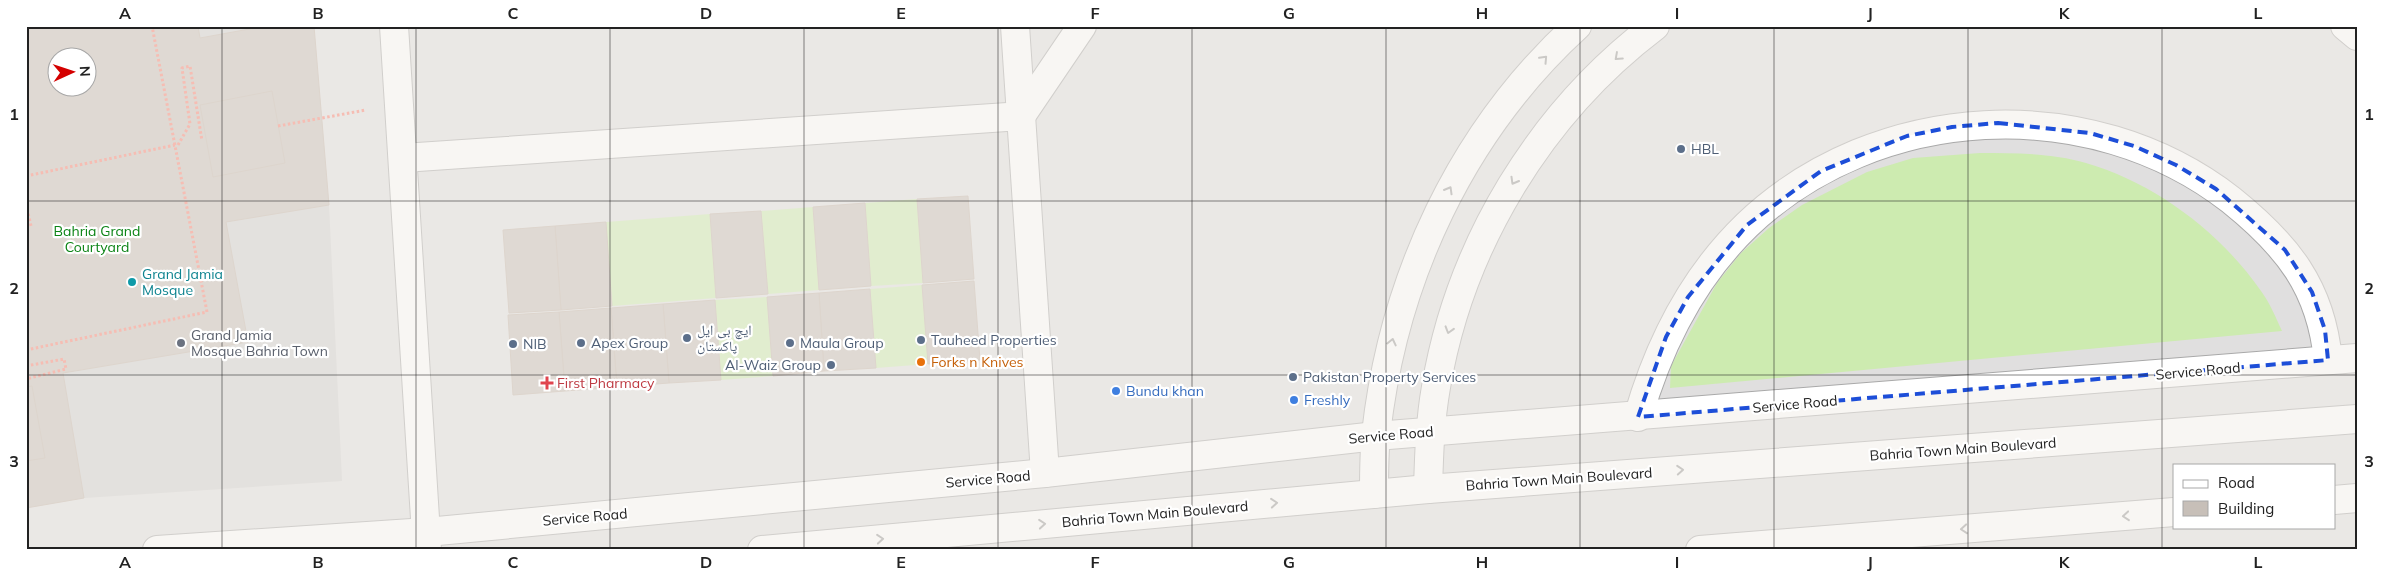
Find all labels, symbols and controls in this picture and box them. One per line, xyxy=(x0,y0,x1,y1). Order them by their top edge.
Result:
text: A xyxy=(119,3,131,23)
text: B xyxy=(312,3,324,23)
text: C xyxy=(508,3,519,23)
text: D xyxy=(700,3,712,23)
text: E xyxy=(896,3,906,23)
text: F xyxy=(1090,3,1100,23)
text: G xyxy=(1283,3,1295,23)
text: H xyxy=(1476,3,1488,23)
text: I xyxy=(1675,3,1679,23)
text: J xyxy=(1867,3,1873,23)
text: K xyxy=(2059,3,2071,23)
text: L xyxy=(2254,3,2263,23)
north arrow xyxy=(48,48,98,98)
one-way arrow xyxy=(1614,51,1623,60)
one-way arrow xyxy=(1538,56,1547,65)
text: N xyxy=(76,66,94,77)
text: 1 xyxy=(9,104,19,124)
text: 1 xyxy=(2364,104,2374,124)
place label: HBL xyxy=(1691,140,1719,158)
marker: HBL xyxy=(1675,143,1687,155)
one-way arrow xyxy=(1510,176,1520,185)
one-way arrow xyxy=(1443,187,1453,196)
park label: Bahria Grand Courtyard xyxy=(54,222,140,256)
place label: Grand Jamia Mosque xyxy=(142,265,223,299)
marker: Grand Jamia Mosque xyxy=(126,276,138,288)
text: 2 xyxy=(9,278,19,298)
text: 2 xyxy=(2364,278,2374,298)
place label: ایچ بی ایل پاکستان xyxy=(697,321,752,355)
one-way arrow xyxy=(1445,325,1455,334)
place label: Grand Jamia Mosque Bahria Town xyxy=(191,326,328,360)
place label: Tauheed Properties xyxy=(931,331,1057,349)
marker: ایچ بی ایل پاکستان xyxy=(681,332,693,344)
place label: Apex Group xyxy=(591,334,668,352)
place label: Maula Group xyxy=(800,334,884,352)
marker: Tauheed Properties xyxy=(915,334,927,346)
place label: NIB xyxy=(523,335,547,353)
marker: Grand Jamia Mosque Bahria Town xyxy=(175,337,187,349)
marker: Apex Group xyxy=(575,337,587,349)
marker: Maula Group xyxy=(784,337,796,349)
one-way arrow xyxy=(1386,337,1397,346)
marker: NIB xyxy=(507,338,519,350)
place label: Forks n Knives xyxy=(931,353,1024,371)
place label: Al-Waiz Group xyxy=(725,356,821,374)
marker: Forks n Knives xyxy=(915,356,927,368)
street label: Service Road xyxy=(2155,358,2241,384)
marker: Al-Waiz Group xyxy=(825,359,837,371)
place label: Pakistan Property Services xyxy=(1303,368,1476,386)
marker: Pakistan Property Services xyxy=(1287,371,1299,383)
place label: First Pharmacy xyxy=(557,374,655,392)
marker: First Pharmacy xyxy=(541,377,553,389)
place label: Bundu khan xyxy=(1126,382,1204,400)
marker: Bundu khan xyxy=(1110,385,1122,397)
place label: Freshly xyxy=(1304,391,1351,409)
street label: Service Road xyxy=(1752,391,1838,417)
marker: Freshly xyxy=(1288,394,1300,406)
street label: Service Road xyxy=(1348,422,1434,448)
street label: Bahria Town Main Boulevard xyxy=(1869,433,2057,465)
text: 3 xyxy=(9,451,19,471)
text: 3 xyxy=(2364,451,2374,471)
street label: Bahria Town Main Boulevard xyxy=(1465,463,1653,495)
legend xyxy=(2173,464,2336,528)
one-way arrow xyxy=(1676,465,1684,476)
street label: Service Road xyxy=(945,466,1031,492)
text: Road xyxy=(2218,473,2255,492)
street label: Bahria Town Main Boulevard xyxy=(1061,497,1249,531)
one-way arrow xyxy=(1270,498,1278,509)
text: Building xyxy=(2218,499,2274,518)
street label: Service Road xyxy=(542,504,628,530)
one-way arrow xyxy=(2121,510,2129,521)
one-way arrow xyxy=(1038,519,1046,530)
one-way arrow xyxy=(1959,523,1967,534)
one-way arrow xyxy=(876,534,884,545)
text: A xyxy=(119,552,131,572)
text: B xyxy=(312,552,324,572)
text: C xyxy=(508,552,519,572)
text: D xyxy=(700,552,712,572)
text: E xyxy=(896,552,906,572)
text: F xyxy=(1090,552,1100,572)
text: G xyxy=(1283,552,1295,572)
text: H xyxy=(1476,552,1488,572)
text: I xyxy=(1675,552,1679,572)
text: J xyxy=(1867,552,1873,572)
text: K xyxy=(2059,552,2071,572)
text: L xyxy=(2254,552,2263,572)

